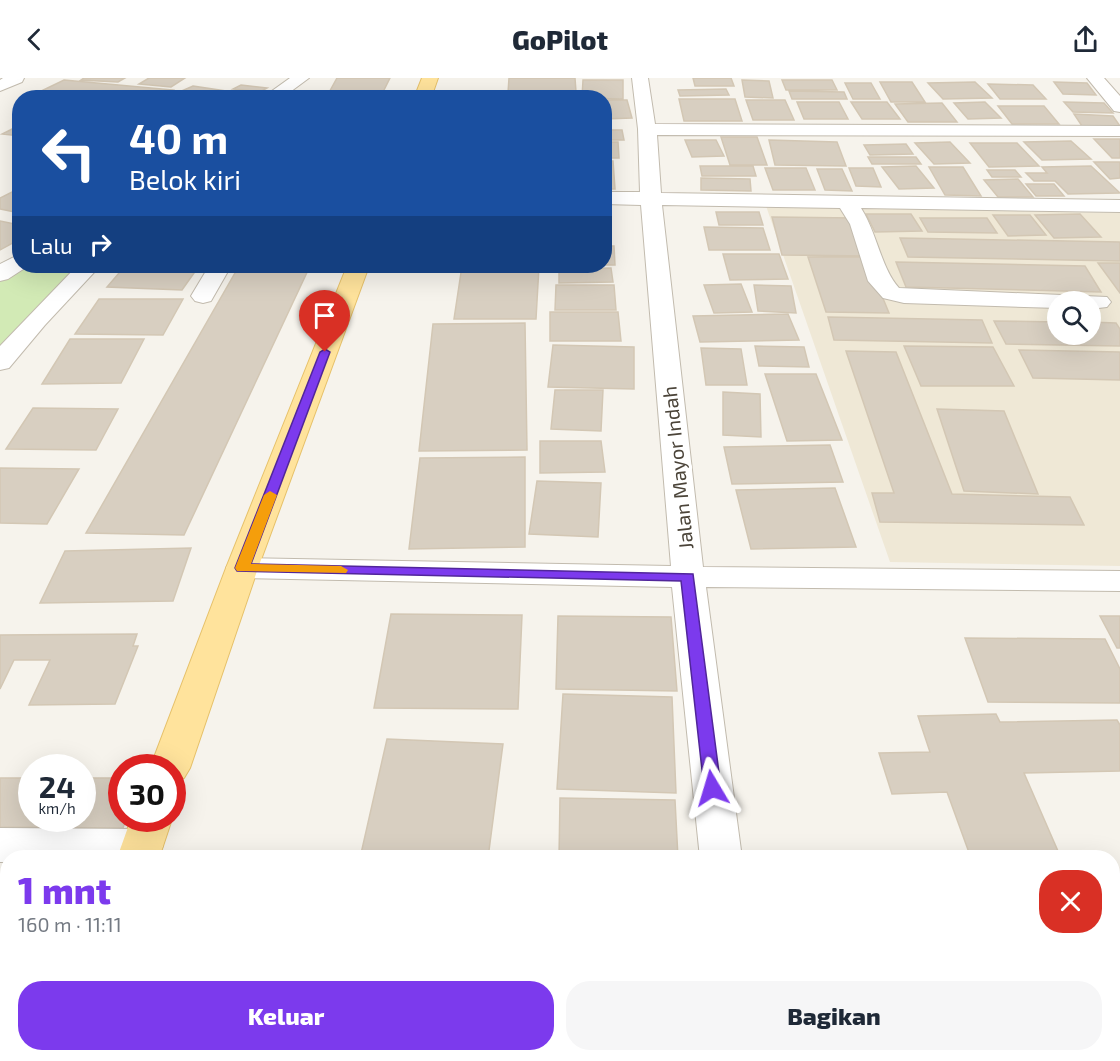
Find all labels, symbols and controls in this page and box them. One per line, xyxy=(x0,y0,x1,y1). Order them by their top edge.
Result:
icon: back xyxy=(18,23,51,56)
text: GoPilot xyxy=(512,23,608,55)
icon: share xyxy=(1069,23,1102,56)
text: 40 m xyxy=(129,112,228,162)
icon: left xyxy=(30,114,108,192)
text: Belok kiri xyxy=(129,163,241,195)
icon: right xyxy=(84,228,117,261)
text: Lalu xyxy=(30,232,72,258)
pin xyxy=(299,290,350,352)
map controls xyxy=(1047,291,1101,345)
button: search xyxy=(1047,291,1101,345)
icon: arrive xyxy=(308,299,341,332)
street label: Jalan Mayor Indah xyxy=(656,385,698,551)
speed limit sign: 30 xyxy=(108,754,186,832)
position arrow xyxy=(680,756,744,820)
text: 24 xyxy=(39,768,75,804)
text: km/h xyxy=(38,799,76,817)
text: 1 mnt xyxy=(18,868,111,911)
button: close xyxy=(1039,870,1102,933)
text: 160 m · 11:11 xyxy=(18,912,122,936)
button: Keluar xyxy=(18,981,554,1050)
button: Bagikan xyxy=(566,981,1102,1050)

